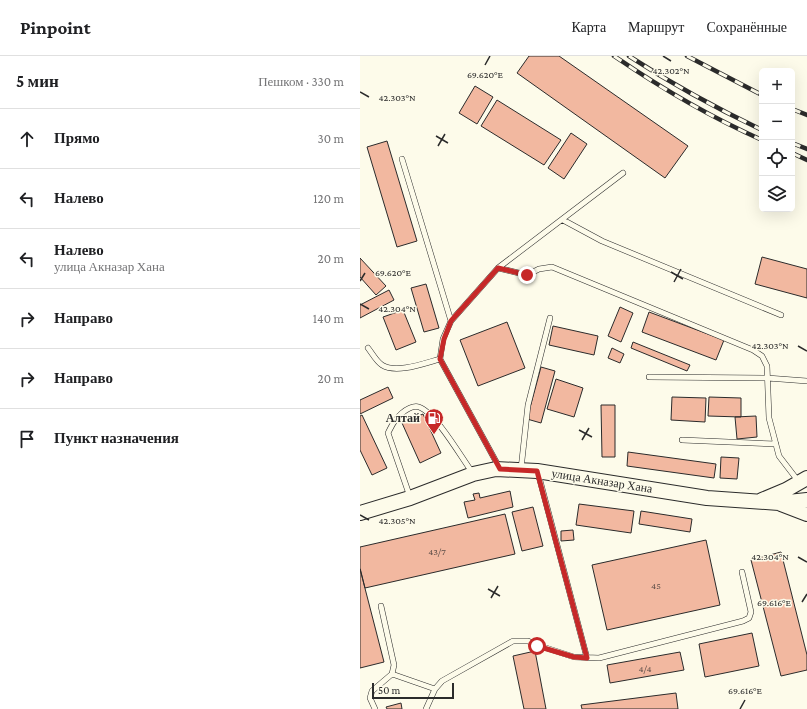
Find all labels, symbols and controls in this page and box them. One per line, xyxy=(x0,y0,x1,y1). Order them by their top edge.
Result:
text: Pinpoint xyxy=(20,17,91,38)
text: Карта xyxy=(571,19,606,35)
text: Маршрут xyxy=(628,19,684,35)
text: Сохранённые xyxy=(706,19,787,35)
text: 42.302°N xyxy=(652,65,690,76)
map controls xyxy=(759,68,795,212)
button: + xyxy=(759,68,795,104)
text: 69.620°E xyxy=(467,69,504,80)
text: 5 мин xyxy=(16,72,59,91)
text: Пешком · 330 m xyxy=(258,74,344,89)
text: 42.303°N xyxy=(378,92,416,103)
button: − xyxy=(759,104,795,140)
icon: ahead xyxy=(16,128,38,150)
text: Прямо xyxy=(54,130,100,146)
text: 30 m xyxy=(318,131,344,146)
button: locate xyxy=(759,140,795,176)
button: layers xyxy=(759,176,795,212)
icon: left xyxy=(16,188,38,210)
text: Налево xyxy=(54,190,104,206)
text: 120 m xyxy=(313,191,344,206)
text: Налево xyxy=(54,242,104,258)
icon: left xyxy=(16,248,38,270)
text: 20 m xyxy=(318,251,344,266)
text: улица Акназар Хана xyxy=(54,259,165,274)
route end xyxy=(518,266,536,284)
text: 69.620°E xyxy=(375,267,412,278)
text: 42.304°N xyxy=(378,303,416,314)
icon: right xyxy=(16,308,38,330)
text: Направо xyxy=(54,310,113,326)
text: 140 m xyxy=(313,311,344,326)
text: 42.303°N xyxy=(751,340,789,351)
icon: right xyxy=(16,368,38,390)
text: Направо xyxy=(54,370,113,386)
text: 20 m xyxy=(318,371,344,386)
fuel station icon: Алтай xyxy=(423,407,445,435)
place label: Алтай xyxy=(386,411,420,425)
icon: arrive xyxy=(16,428,38,450)
text: Пункт назначения xyxy=(54,430,179,446)
street label: улица Акназар Хана xyxy=(550,466,654,496)
text: 42.305°N xyxy=(378,515,416,526)
house number: 43/7 xyxy=(428,546,446,557)
text: 42.304°N xyxy=(751,551,789,562)
house number: 45 xyxy=(651,580,661,591)
text: 69.616°E xyxy=(757,597,792,608)
route start xyxy=(528,637,546,655)
house number: 4/4 xyxy=(638,663,652,674)
scale bar xyxy=(372,681,454,700)
text: 50 m xyxy=(378,684,400,696)
text: 69.616°E xyxy=(728,685,763,696)

